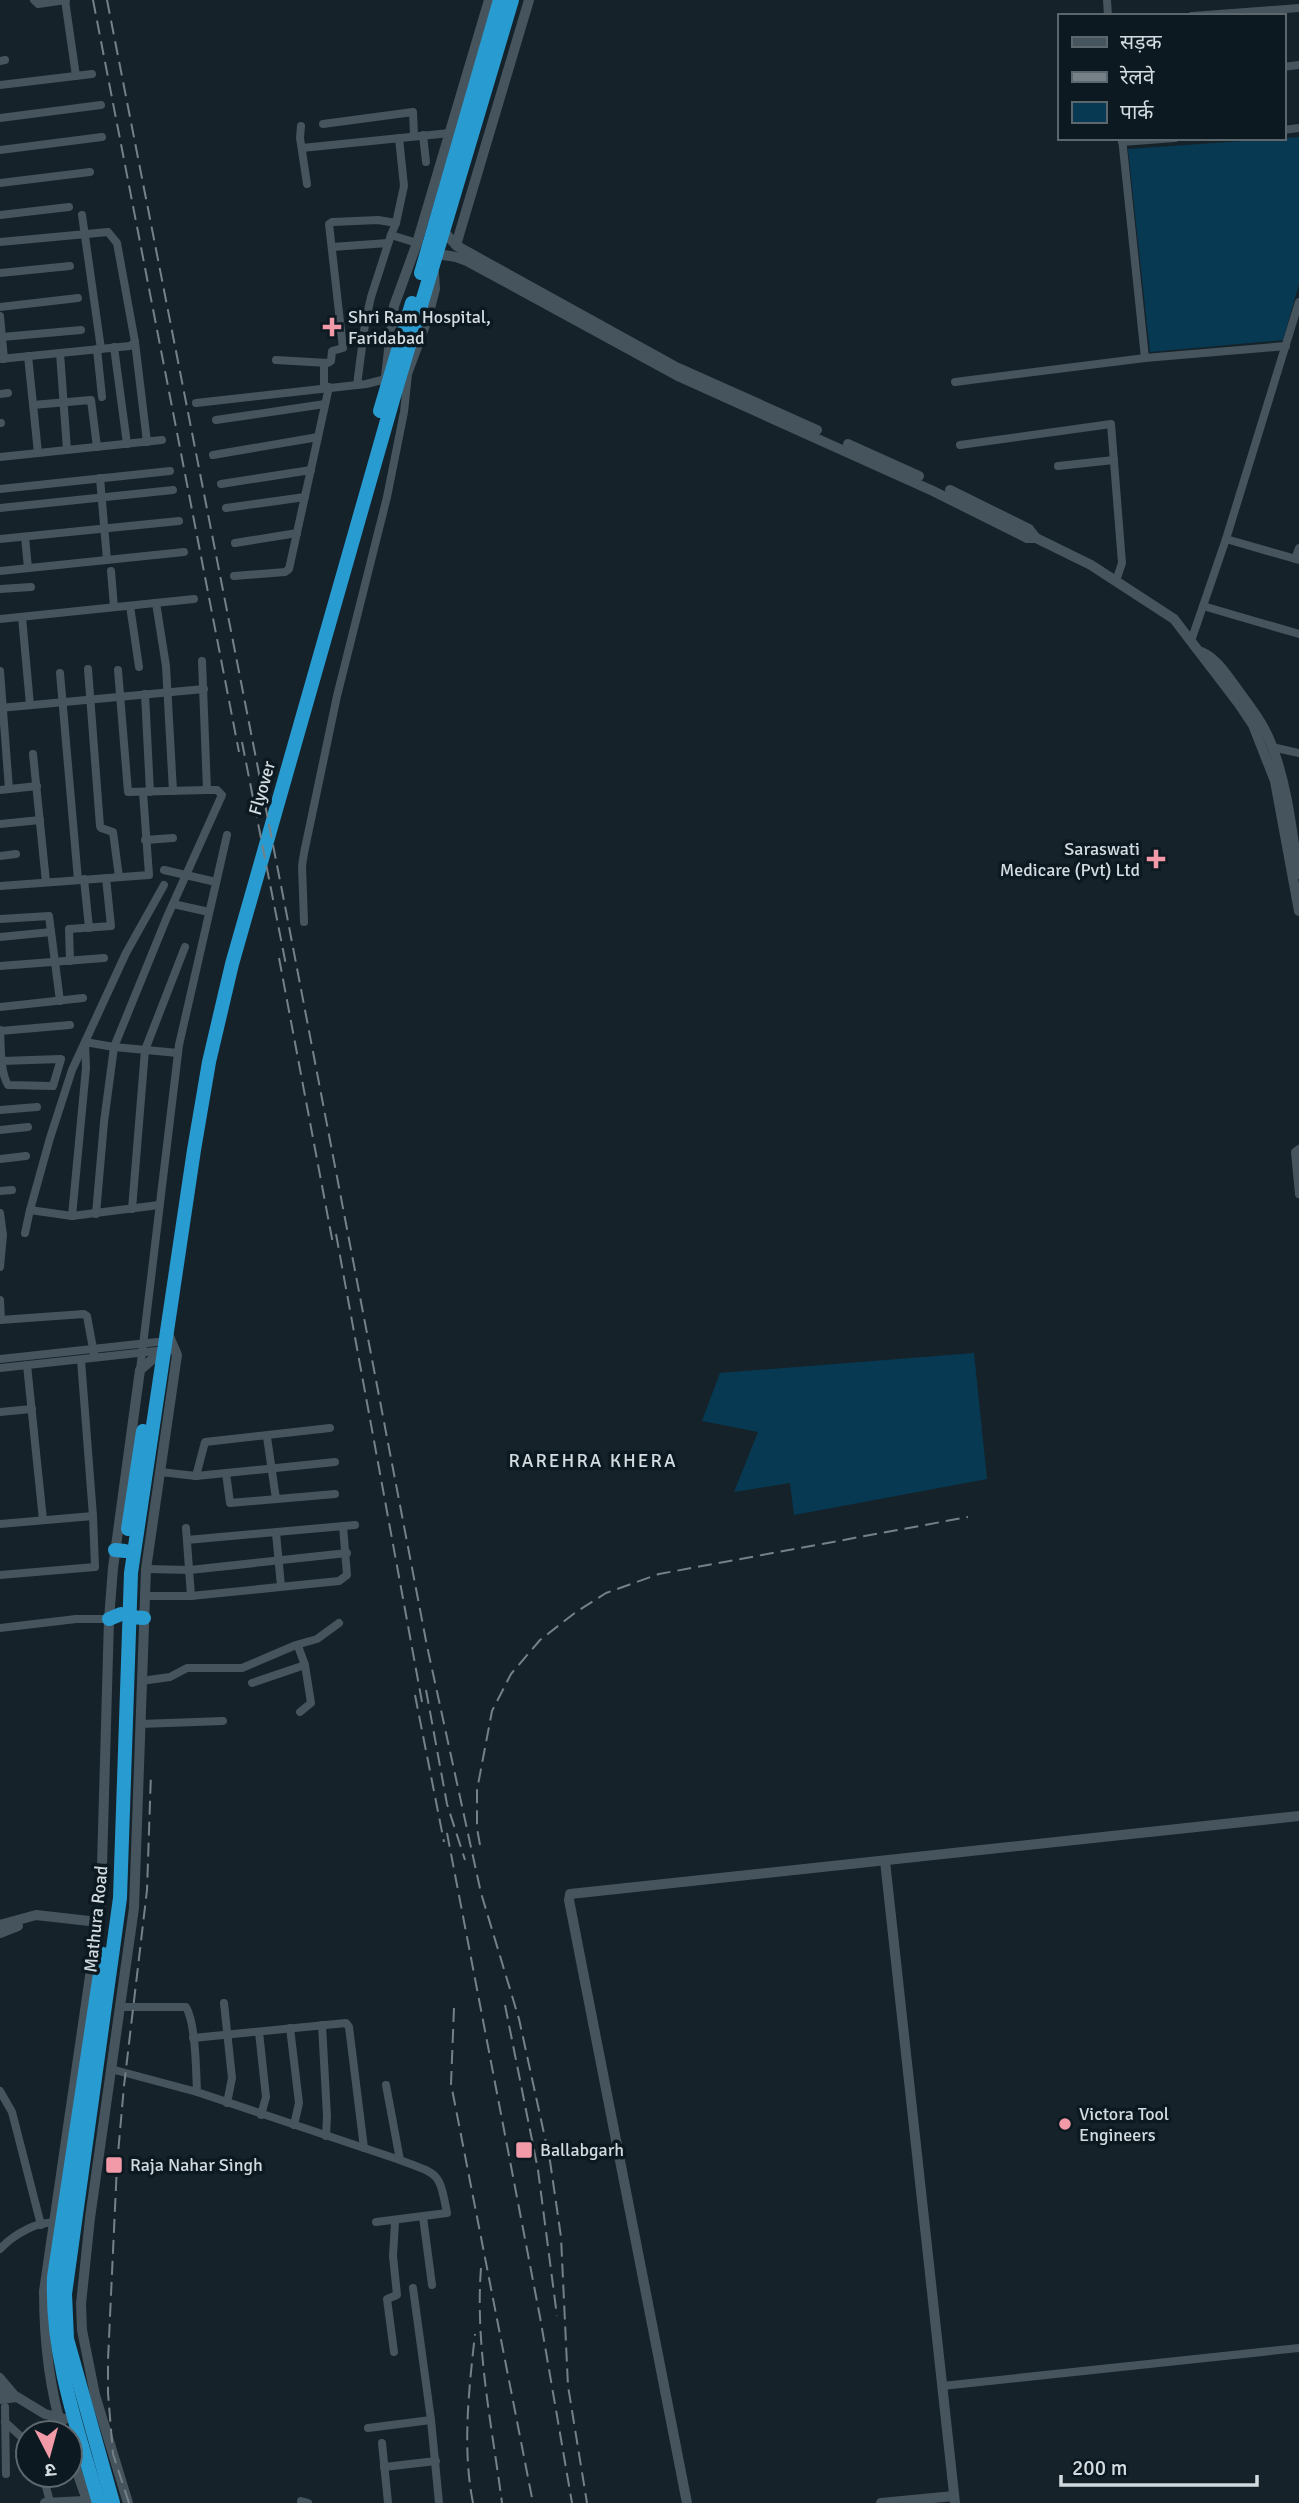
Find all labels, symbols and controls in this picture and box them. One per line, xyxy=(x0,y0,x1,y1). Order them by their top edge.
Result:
legend xyxy=(1058,14,1285,140)
text: सड़क xyxy=(1120,29,1162,55)
text: रेलवे xyxy=(1119,64,1155,90)
text: पार्क xyxy=(1120,99,1154,125)
place label: Shri Ram Hospital, Faridabad xyxy=(348,306,491,349)
marker: Shri Ram Hospital, Faridabad xyxy=(322,317,342,337)
street label: Flyover xyxy=(244,758,280,818)
place label: Saraswati Medicare (Pvt) Ltd xyxy=(1000,838,1140,881)
marker: Saraswati Medicare (Pvt) Ltd xyxy=(1146,849,1166,869)
district label: RAREHRA KHERA xyxy=(508,1449,678,1473)
street label: Mathura Road xyxy=(79,1864,113,1974)
place label: Victora Tool Engineers xyxy=(1079,2103,1169,2146)
marker: Victora Tool Engineers xyxy=(1057,2116,1073,2132)
place label: Ballabgarh xyxy=(540,2139,624,2161)
marker: Ballabgarh xyxy=(514,2140,534,2160)
place label: Raja Nahar Singh xyxy=(130,2154,263,2176)
marker: Raja Nahar Singh xyxy=(104,2155,124,2175)
north arrow xyxy=(14,2419,84,2489)
scale bar xyxy=(1061,2444,1257,2488)
text: 200 m xyxy=(1072,2455,1127,2481)
text: उ xyxy=(43,2457,57,2483)

